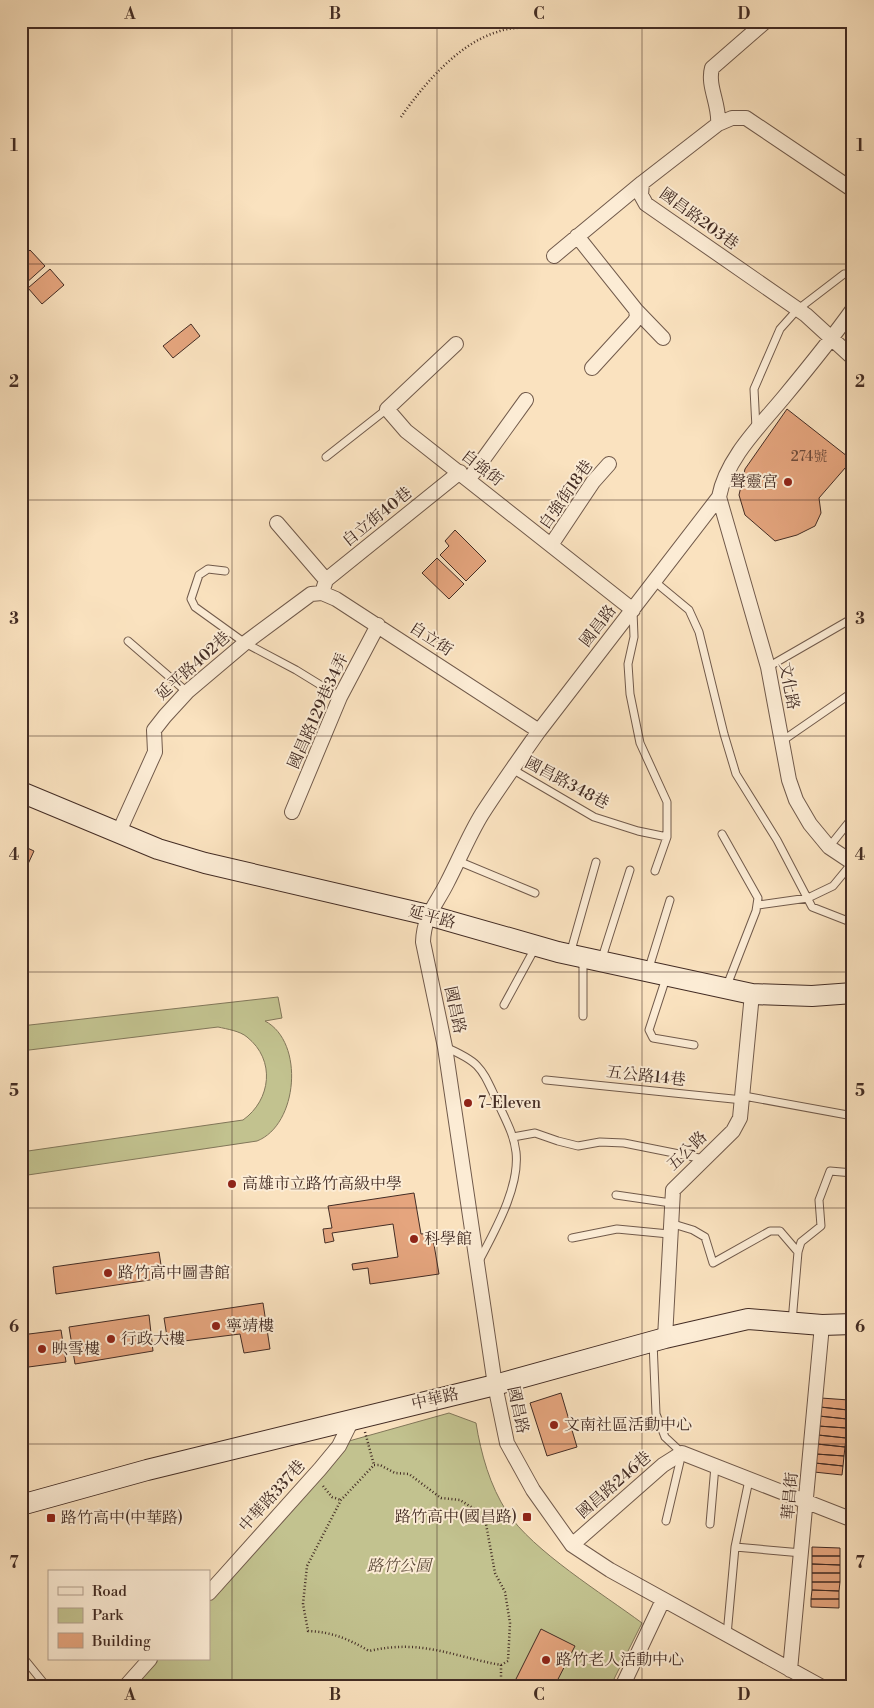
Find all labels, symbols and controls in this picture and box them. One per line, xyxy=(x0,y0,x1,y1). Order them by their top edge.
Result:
text: A xyxy=(123,4,136,24)
text: B xyxy=(329,4,341,24)
text: C xyxy=(533,4,545,24)
text: D xyxy=(738,4,751,24)
text: 1 xyxy=(10,136,18,156)
text: 1 xyxy=(856,136,864,156)
street label: 國昌路203巷 xyxy=(656,184,742,254)
text: 2 xyxy=(9,372,19,392)
text: 2 xyxy=(855,372,865,392)
street label: 自強街 xyxy=(457,445,507,491)
house number: 274號 xyxy=(791,448,827,466)
street label: 自強街18巷 xyxy=(535,456,597,534)
place label: 聲靈宮 xyxy=(730,472,778,492)
marker: 聲靈宮 xyxy=(782,476,794,488)
street label: 自立街40巷 xyxy=(338,483,416,551)
street label: 國昌路 xyxy=(575,601,621,651)
text: 3 xyxy=(9,609,19,629)
text: 3 xyxy=(855,609,865,629)
street label: 自立街 xyxy=(405,618,457,660)
street label: 延平路402巷 xyxy=(152,627,234,705)
street label: 國昌路129巷34弄 xyxy=(284,650,352,772)
street label: 文化路 xyxy=(775,661,803,711)
street label: 國昌路348巷 xyxy=(522,752,612,814)
text: 4 xyxy=(9,845,20,865)
text: 4 xyxy=(855,845,866,865)
street label: 延平路 xyxy=(406,901,458,933)
street label: 國昌路 xyxy=(440,984,470,1036)
street label: 五公路14巷 xyxy=(605,1062,687,1090)
text: 5 xyxy=(9,1081,19,1101)
text: 5 xyxy=(855,1081,865,1101)
place label: 7-Eleven xyxy=(478,1093,541,1113)
marker: 7-Eleven xyxy=(462,1097,474,1109)
street label: 五公路 xyxy=(663,1127,711,1175)
place label: 高雄市立路竹高級中學 xyxy=(242,1174,402,1194)
marker: 高雄市立路竹高級中學 xyxy=(226,1178,238,1190)
place label: 科學館 xyxy=(424,1229,472,1249)
marker: 科學館 xyxy=(408,1233,420,1245)
place label: 路竹高中圖書館 xyxy=(118,1263,230,1283)
marker: 路竹高中圖書館 xyxy=(102,1267,114,1279)
place label: 寧靖樓 xyxy=(226,1316,274,1336)
text: 6 xyxy=(9,1317,19,1337)
text: 6 xyxy=(855,1317,865,1337)
marker: 寧靖樓 xyxy=(210,1320,222,1332)
place label: 行政大樓 xyxy=(121,1329,185,1349)
marker: 行政大樓 xyxy=(105,1333,117,1345)
place label: 映雪樓 xyxy=(52,1339,100,1359)
marker: 映雪樓 xyxy=(36,1343,48,1355)
street label: 中華路 xyxy=(409,1384,461,1414)
street label: 國昌路 xyxy=(503,1384,533,1436)
place label: 文南社區活動中心 xyxy=(564,1415,692,1435)
marker: 文南社區活動中心 xyxy=(548,1419,560,1431)
street label: 國昌路246巷 xyxy=(573,1447,655,1523)
street label: 中華路337巷 xyxy=(235,1456,309,1536)
street label: 華昌街 xyxy=(778,1471,802,1521)
place label: 路竹高中(國昌路) xyxy=(395,1507,517,1527)
place label: 路竹高中(中華路) xyxy=(61,1508,183,1528)
marker: 路竹高中(國昌路) xyxy=(521,1511,533,1523)
marker: 路竹高中(中華路) xyxy=(45,1512,57,1524)
text: 7 xyxy=(9,1553,19,1573)
text: 7 xyxy=(855,1553,865,1573)
park label: 路竹公園 xyxy=(367,1556,434,1576)
legend xyxy=(48,1570,210,1660)
text: Road xyxy=(92,1582,127,1601)
text: Park xyxy=(92,1606,124,1625)
text: Building xyxy=(91,1632,151,1651)
place label: 路竹老人活動中心 xyxy=(556,1650,684,1670)
marker: 路竹老人活動中心 xyxy=(540,1654,552,1666)
text: A xyxy=(123,1685,136,1705)
text: B xyxy=(329,1685,341,1705)
text: C xyxy=(533,1685,545,1705)
text: D xyxy=(738,1685,751,1705)

